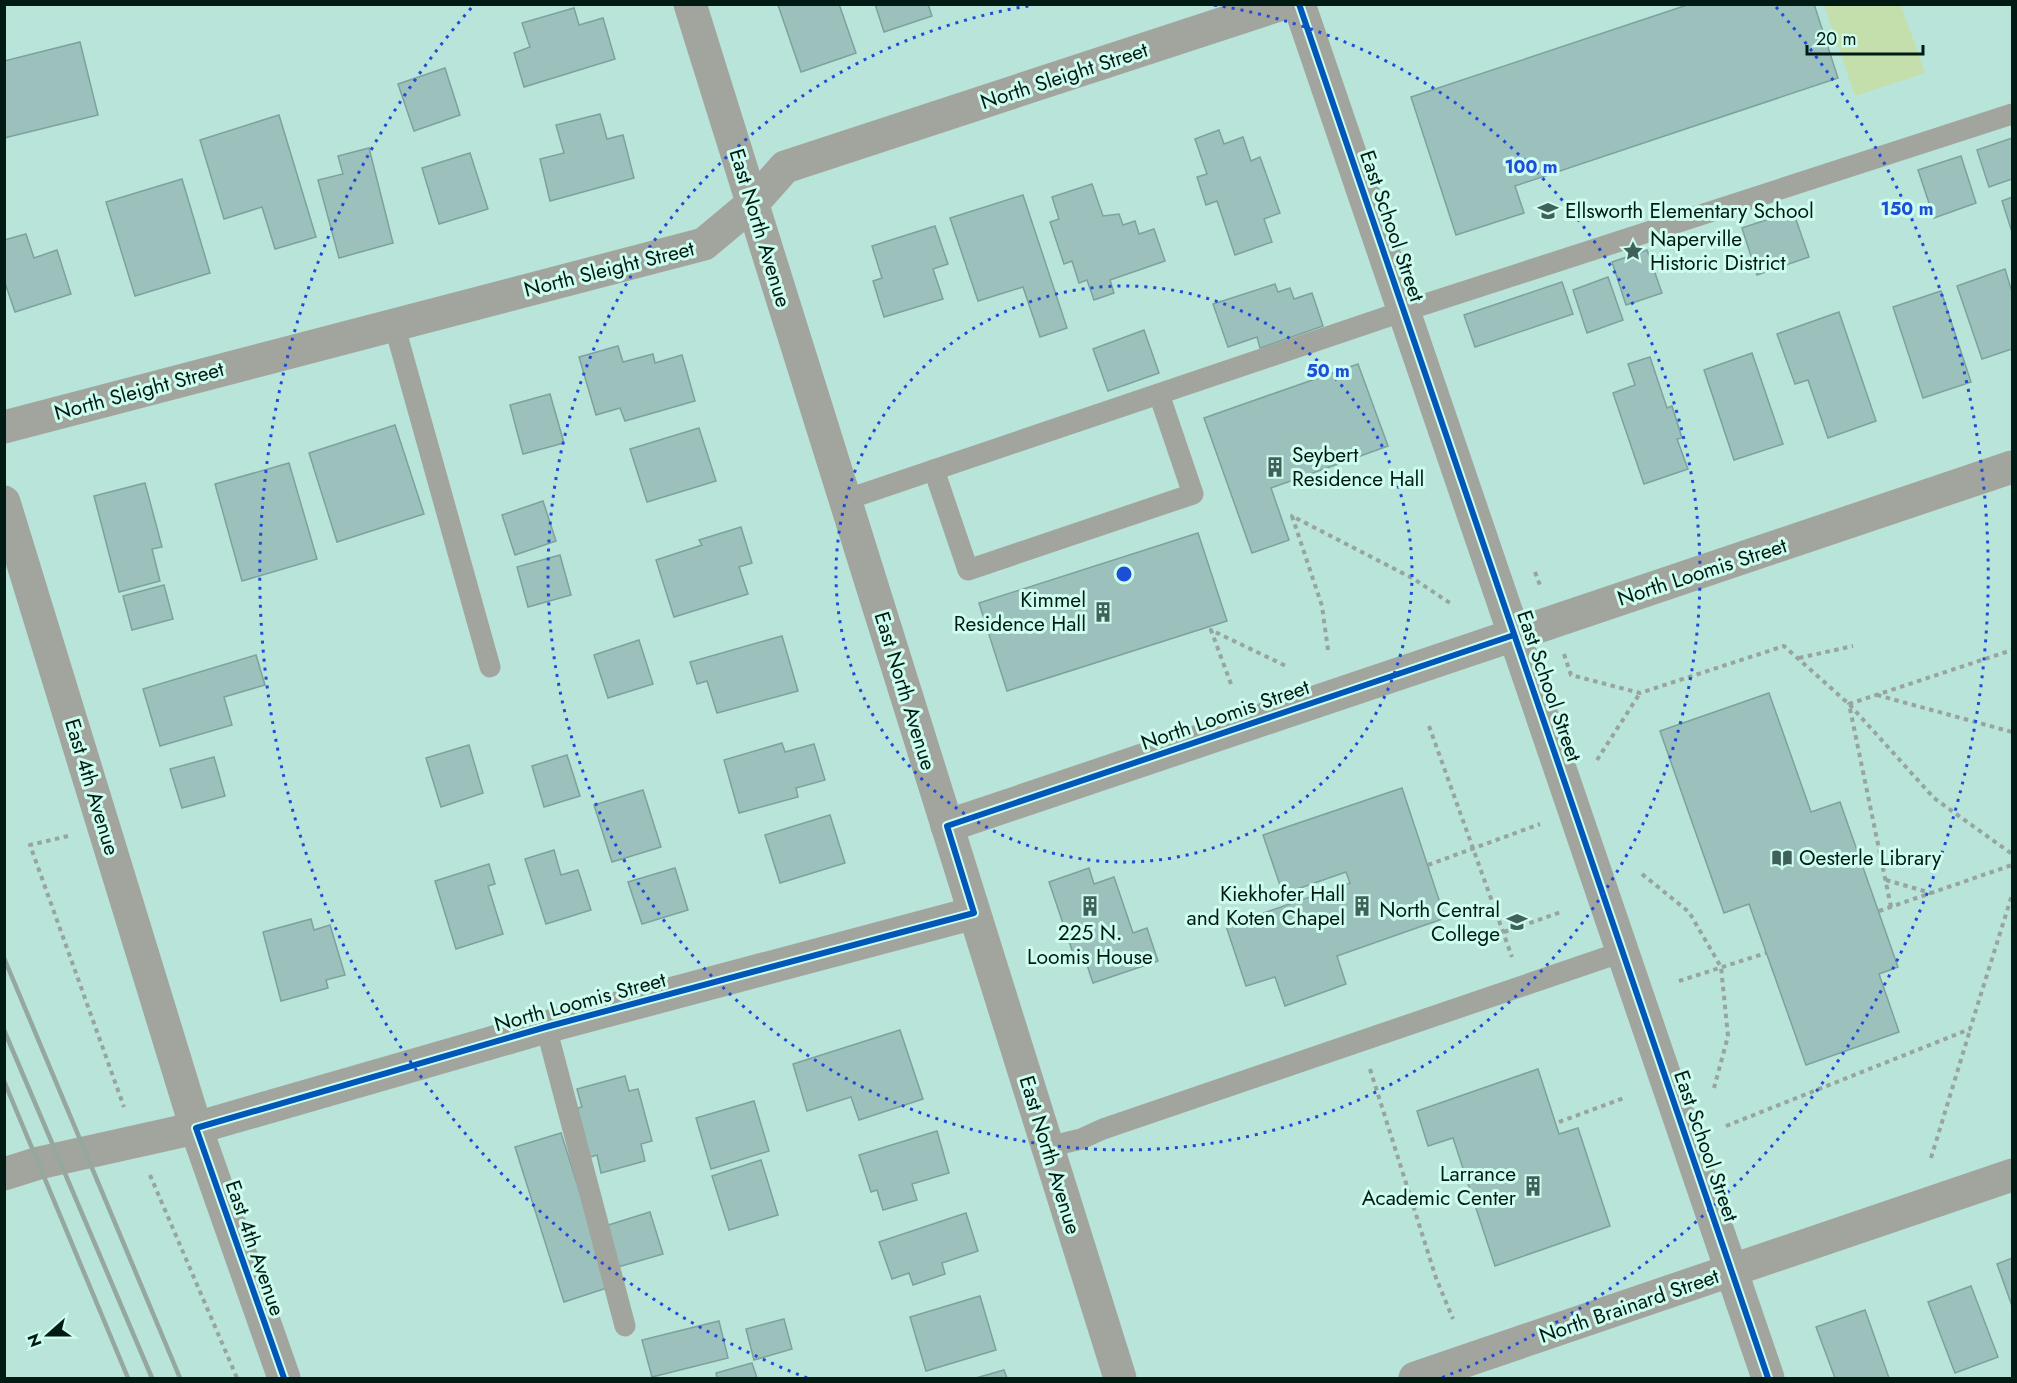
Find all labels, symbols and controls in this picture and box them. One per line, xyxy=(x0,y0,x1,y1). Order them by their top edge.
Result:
scale bar xyxy=(1807,18,1922,56)
text: 20 m xyxy=(1816,26,1856,52)
street label: North Sleight Street xyxy=(976,35,1152,117)
street label: East North Avenue xyxy=(722,145,798,311)
street label: East School Street xyxy=(1352,146,1432,306)
text: 100 m xyxy=(1504,154,1558,180)
place label: Ellsworth Elementary School xyxy=(1565,196,1814,226)
text: 150 m xyxy=(1881,196,1933,222)
school or university icon: Ellsworth Elementary School xyxy=(1536,199,1560,223)
place label: Naperville Historic District xyxy=(1650,224,1785,278)
street label: North Sleight Street xyxy=(521,233,697,305)
place icon: Naperville Historic District xyxy=(1621,239,1645,263)
street label: North Sleight Street xyxy=(51,354,227,428)
text: 50 m xyxy=(1306,358,1350,384)
place label: Seybert Residence Hall xyxy=(1292,440,1424,494)
building icon: Seybert Residence Hall xyxy=(1263,455,1287,479)
street label: North Loomis Street xyxy=(1613,530,1791,614)
centre of rings xyxy=(1114,564,1134,584)
place label: Kimmel Residence Hall xyxy=(954,585,1086,639)
building icon: Kimmel Residence Hall xyxy=(1091,600,1115,624)
street label: East School Street xyxy=(1509,606,1589,766)
street label: East North Avenue xyxy=(867,608,943,774)
street label: North Loomis Street xyxy=(1137,672,1313,758)
street label: East 4th Avenue xyxy=(57,715,127,859)
place label: Oesterle Library xyxy=(1799,843,1942,873)
library icon: Oesterle Library xyxy=(1770,846,1794,870)
place label: Kiekhofer Hall and Koten Chapel xyxy=(1187,879,1345,933)
building icon: 225 N. Loomis House xyxy=(1078,894,1102,918)
building icon: Kiekhofer Hall and Koten Chapel xyxy=(1350,894,1374,918)
place label: North Central College xyxy=(1379,895,1500,949)
school or university icon: North Central College xyxy=(1505,910,1529,934)
place label: 225 N. Loomis House xyxy=(1027,918,1153,972)
street label: North Loomis Street xyxy=(491,965,669,1039)
street label: East School Street xyxy=(1666,1066,1746,1226)
street label: East North Avenue xyxy=(1012,1072,1088,1238)
place label: Larrance Academic Center xyxy=(1362,1159,1517,1213)
building icon: Larrance Academic Center xyxy=(1521,1174,1545,1198)
street label: East 4th Avenue xyxy=(218,1176,292,1320)
street label: North Brainard Street xyxy=(1535,1261,1723,1351)
north arrow xyxy=(18,1305,78,1365)
text: N xyxy=(21,1330,47,1350)

